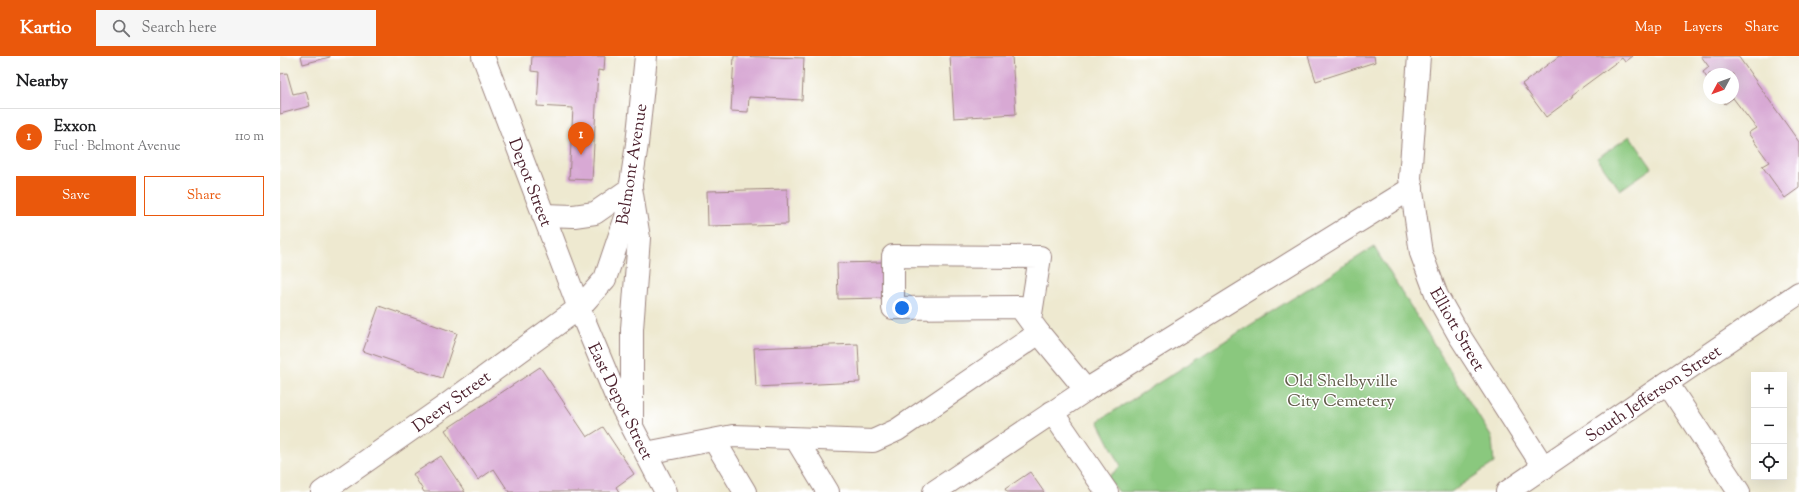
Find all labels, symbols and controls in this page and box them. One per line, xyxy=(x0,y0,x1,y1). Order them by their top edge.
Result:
search box xyxy=(96,10,376,46)
text: Kartio xyxy=(20,15,72,42)
icon: search xyxy=(110,17,132,39)
text: Search here xyxy=(142,18,217,39)
text: Map xyxy=(1635,18,1662,38)
text: Layers xyxy=(1684,18,1722,38)
text: Share xyxy=(1744,18,1779,38)
north arrow xyxy=(1703,68,1739,104)
text: Nearby xyxy=(16,70,68,94)
street label: Belmont Avenue xyxy=(612,102,654,227)
text: Exxon xyxy=(54,117,96,138)
pin: 1 xyxy=(568,122,594,155)
text: 1 xyxy=(27,128,31,146)
text: 110 m xyxy=(235,128,264,146)
street label: Depot Street xyxy=(501,135,557,231)
text: Fuel · Belmont Avenue xyxy=(54,138,181,156)
button: Save xyxy=(16,176,136,216)
button: Share xyxy=(144,176,264,216)
street label: Elliott Street xyxy=(1423,284,1490,376)
your location xyxy=(892,298,912,318)
street label: East Depot Street xyxy=(580,339,658,465)
street label: South Jefferson Street xyxy=(1581,340,1727,449)
street label: Deery Street xyxy=(408,366,496,439)
park label: Old Shelbyville City Cemetery xyxy=(1284,370,1398,414)
map controls xyxy=(1751,372,1787,480)
button: + xyxy=(1751,372,1787,408)
button: − xyxy=(1751,408,1787,444)
button: locate xyxy=(1751,444,1787,480)

